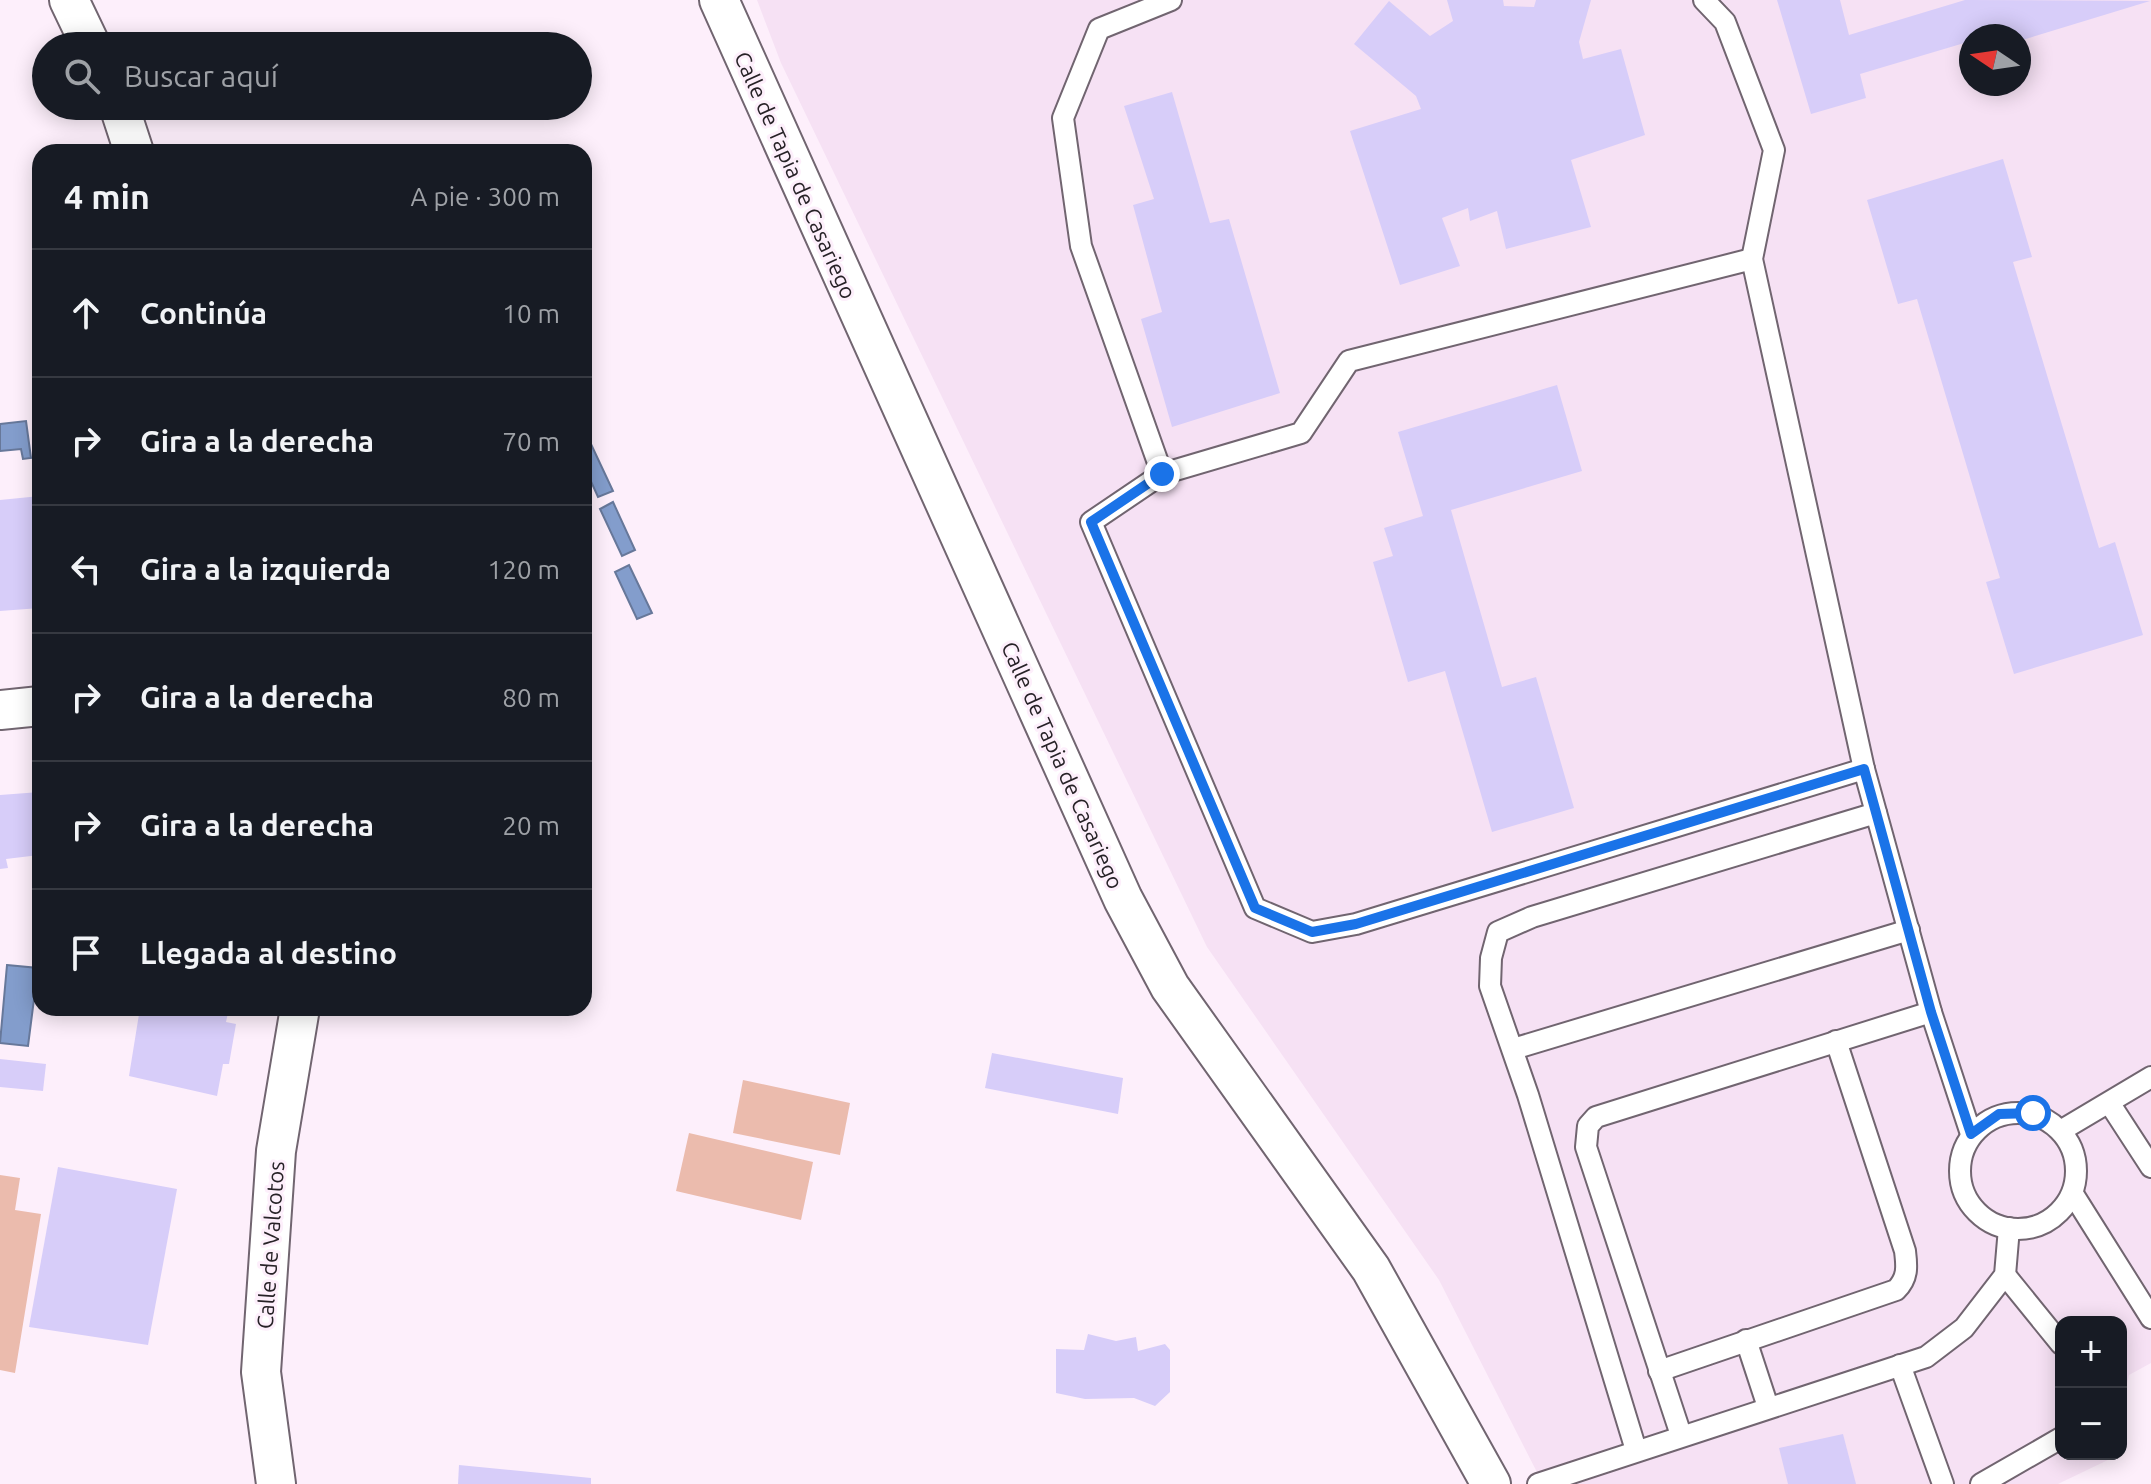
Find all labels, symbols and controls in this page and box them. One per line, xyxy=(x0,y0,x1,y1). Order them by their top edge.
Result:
north arrow xyxy=(1959,24,2031,96)
search box xyxy=(32,32,592,120)
street label: Calle de Tapia de Casariego xyxy=(730,48,862,302)
icon: search xyxy=(60,54,104,98)
text: Buscar aquí xyxy=(124,59,278,93)
text: 4 min xyxy=(64,177,150,215)
text: A pie · 300 m xyxy=(411,182,560,211)
icon: ahead xyxy=(64,291,108,335)
text: Continúa xyxy=(140,296,267,330)
text: 10 m xyxy=(502,299,560,328)
icon: right xyxy=(64,419,108,463)
text: Gira a la derecha xyxy=(140,424,374,458)
text: 70 m xyxy=(502,427,560,456)
route end xyxy=(1144,456,1180,492)
icon: left xyxy=(64,547,108,591)
text: Gira a la izquierda xyxy=(140,552,391,586)
text: 120 m xyxy=(488,555,560,584)
street label: Calle de Tapia de Casariego xyxy=(997,638,1129,892)
icon: right xyxy=(64,675,108,719)
text: Gira a la derecha xyxy=(140,680,374,714)
text: 80 m xyxy=(502,683,560,712)
icon: right xyxy=(64,803,108,847)
text: Gira a la derecha xyxy=(140,808,374,842)
text: 20 m xyxy=(502,811,560,840)
icon: arrive xyxy=(64,931,108,975)
text: Llegada al destino xyxy=(140,936,397,970)
route start xyxy=(2015,1095,2051,1131)
street label: Calle de Valcotos xyxy=(252,1160,288,1330)
map controls xyxy=(2055,1316,2127,1460)
button: + xyxy=(2055,1316,2127,1388)
button: − xyxy=(2055,1388,2127,1460)

